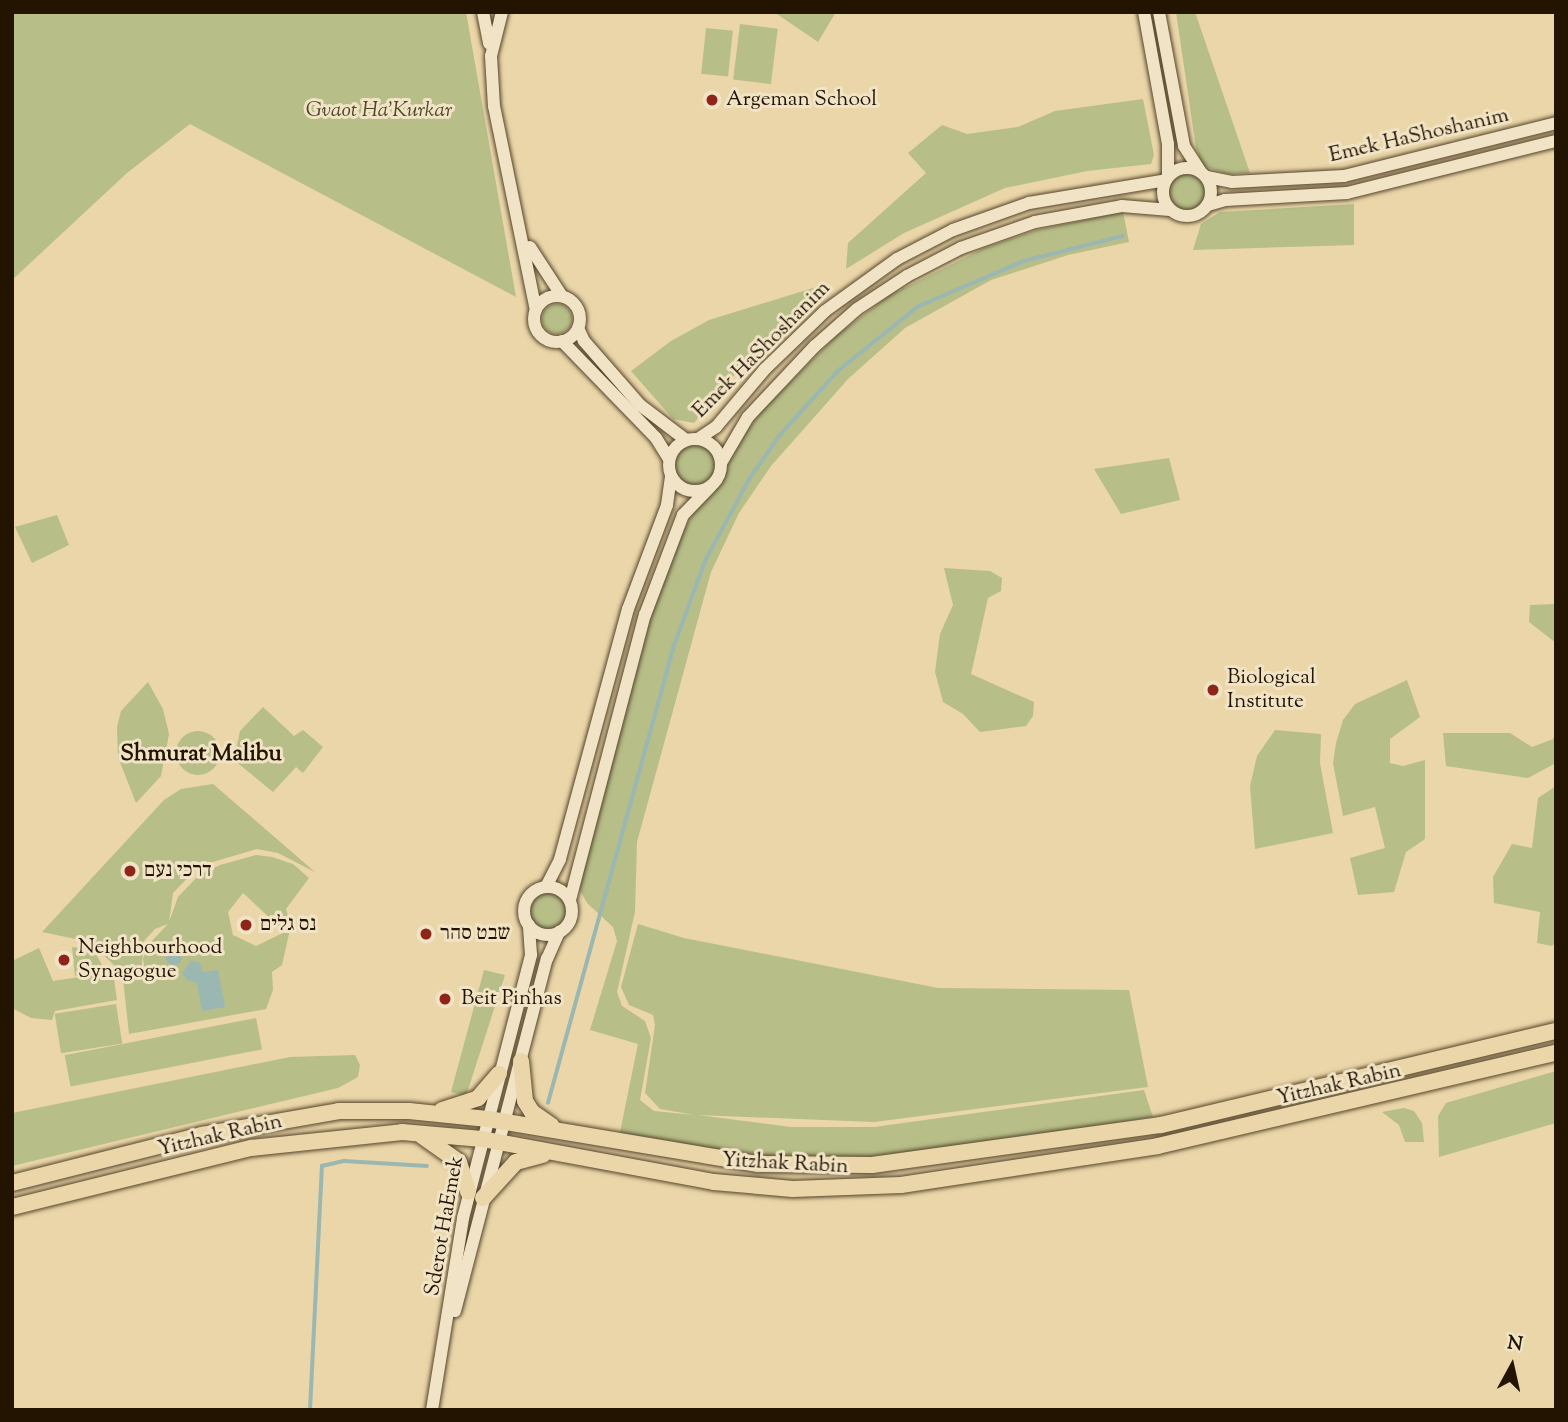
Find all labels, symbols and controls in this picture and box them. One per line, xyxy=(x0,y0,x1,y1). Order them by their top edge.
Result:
place label: Argeman School xyxy=(726,87,877,113)
marker: Argeman School xyxy=(704,92,720,108)
park label: Gvaot Ha'Kurkar xyxy=(306,98,452,124)
street label: Emek HaShoshanim xyxy=(1327,103,1511,169)
street label: Emek HaShoshanim xyxy=(688,276,836,424)
place label: Biological Institute xyxy=(1227,665,1316,715)
marker: Biological Institute xyxy=(1205,682,1221,698)
district label: Shmurat Malibu xyxy=(120,741,282,769)
place label: דרכי נעם xyxy=(144,858,212,884)
marker: דרכי נעם xyxy=(122,863,138,879)
place label: נס גלים xyxy=(260,912,316,938)
marker: נס גלים xyxy=(238,917,254,933)
place label: שבט סהר xyxy=(440,921,510,947)
marker: שבט סהר xyxy=(418,926,434,942)
place label: Neighbourhood Synagogue xyxy=(78,935,222,985)
marker: Neighbourhood Synagogue xyxy=(56,952,72,968)
place label: Beit Pinhas xyxy=(461,986,562,1012)
marker: Beit Pinhas xyxy=(435,989,455,1009)
street label: Yitzhak Rabin xyxy=(1274,1058,1404,1112)
street label: Yitzhak Rabin xyxy=(155,1109,285,1163)
street label: Yitzhak Rabin xyxy=(721,1148,849,1180)
street label: Sderot HaEmek xyxy=(420,1154,470,1298)
text: N xyxy=(1506,1330,1524,1359)
north arrow xyxy=(1477,1331,1547,1401)

